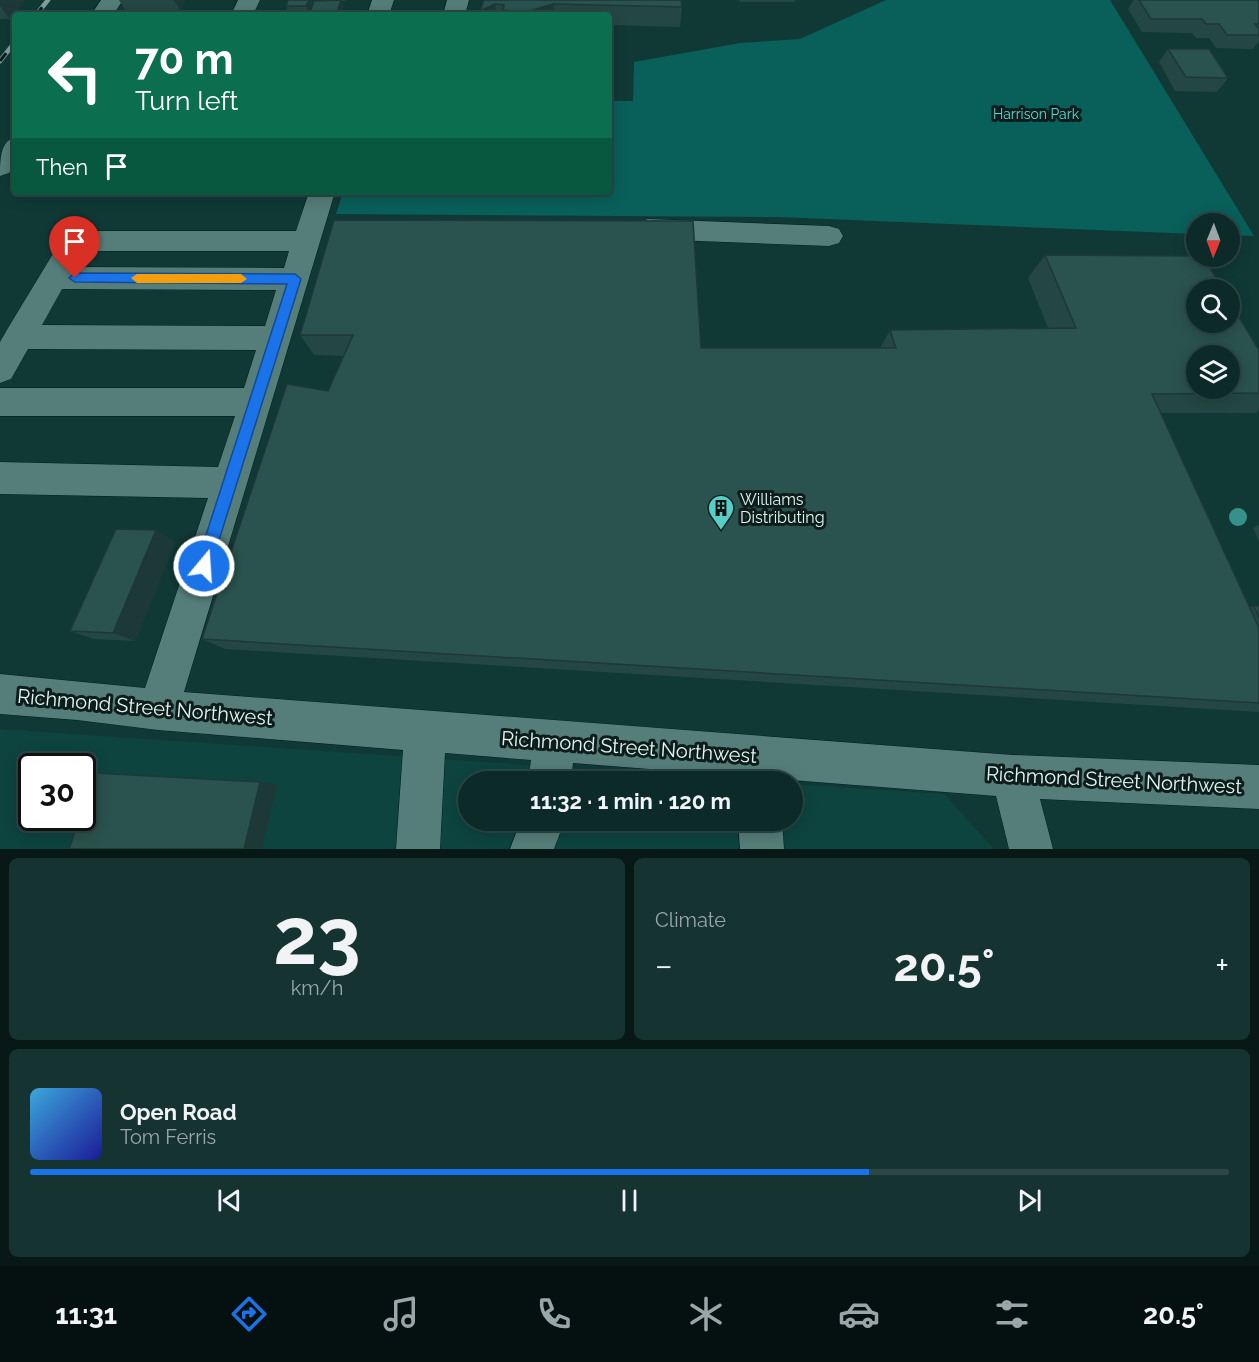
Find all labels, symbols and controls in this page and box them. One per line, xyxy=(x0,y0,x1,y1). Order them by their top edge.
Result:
text: 70 m xyxy=(135,35,234,84)
icon: left xyxy=(36,36,114,114)
text: Turn left xyxy=(135,85,238,116)
park label: Harrison Park xyxy=(993,106,1080,122)
icon: arrive xyxy=(100,150,133,183)
text: Then xyxy=(36,154,88,180)
north arrow xyxy=(1186,213,1240,267)
map controls xyxy=(1186,213,1240,399)
pin xyxy=(49,216,100,278)
icon: arrive xyxy=(58,225,91,258)
button: search xyxy=(1186,279,1240,333)
button: layers xyxy=(1186,345,1240,399)
place label: Williams Distributing xyxy=(740,490,825,527)
building icon: Williams Distributing xyxy=(706,493,736,531)
position arrow xyxy=(172,534,236,598)
street label: Richmond Street Northwest xyxy=(16,684,274,730)
street label: Richmond Street Northwest xyxy=(500,726,758,768)
speed limit sign: 30 xyxy=(18,753,96,831)
street label: Richmond Street Northwest xyxy=(985,761,1243,799)
text: 11:32 · 1 min · 120 m xyxy=(530,788,731,814)
text: 23 xyxy=(273,891,361,982)
text: Climate xyxy=(655,908,726,932)
text: 20.5° xyxy=(894,939,994,992)
text: − xyxy=(655,946,673,985)
text: + xyxy=(1215,946,1229,985)
text: km/h xyxy=(291,976,343,1000)
text: Open Road xyxy=(120,1099,237,1125)
text: Tom Ferris xyxy=(120,1125,216,1149)
icon: previous xyxy=(213,1184,246,1217)
icon: pause xyxy=(613,1184,646,1217)
icon: next xyxy=(1013,1184,1046,1217)
icon: directions xyxy=(228,1293,270,1335)
icon: music xyxy=(380,1293,422,1335)
icon: phone xyxy=(533,1293,575,1335)
icon: climate xyxy=(685,1293,727,1335)
icon: car xyxy=(838,1293,880,1335)
icon: filters xyxy=(991,1293,1033,1335)
text: 11:31 xyxy=(55,1299,117,1330)
text: 20.5° xyxy=(1143,1299,1204,1330)

